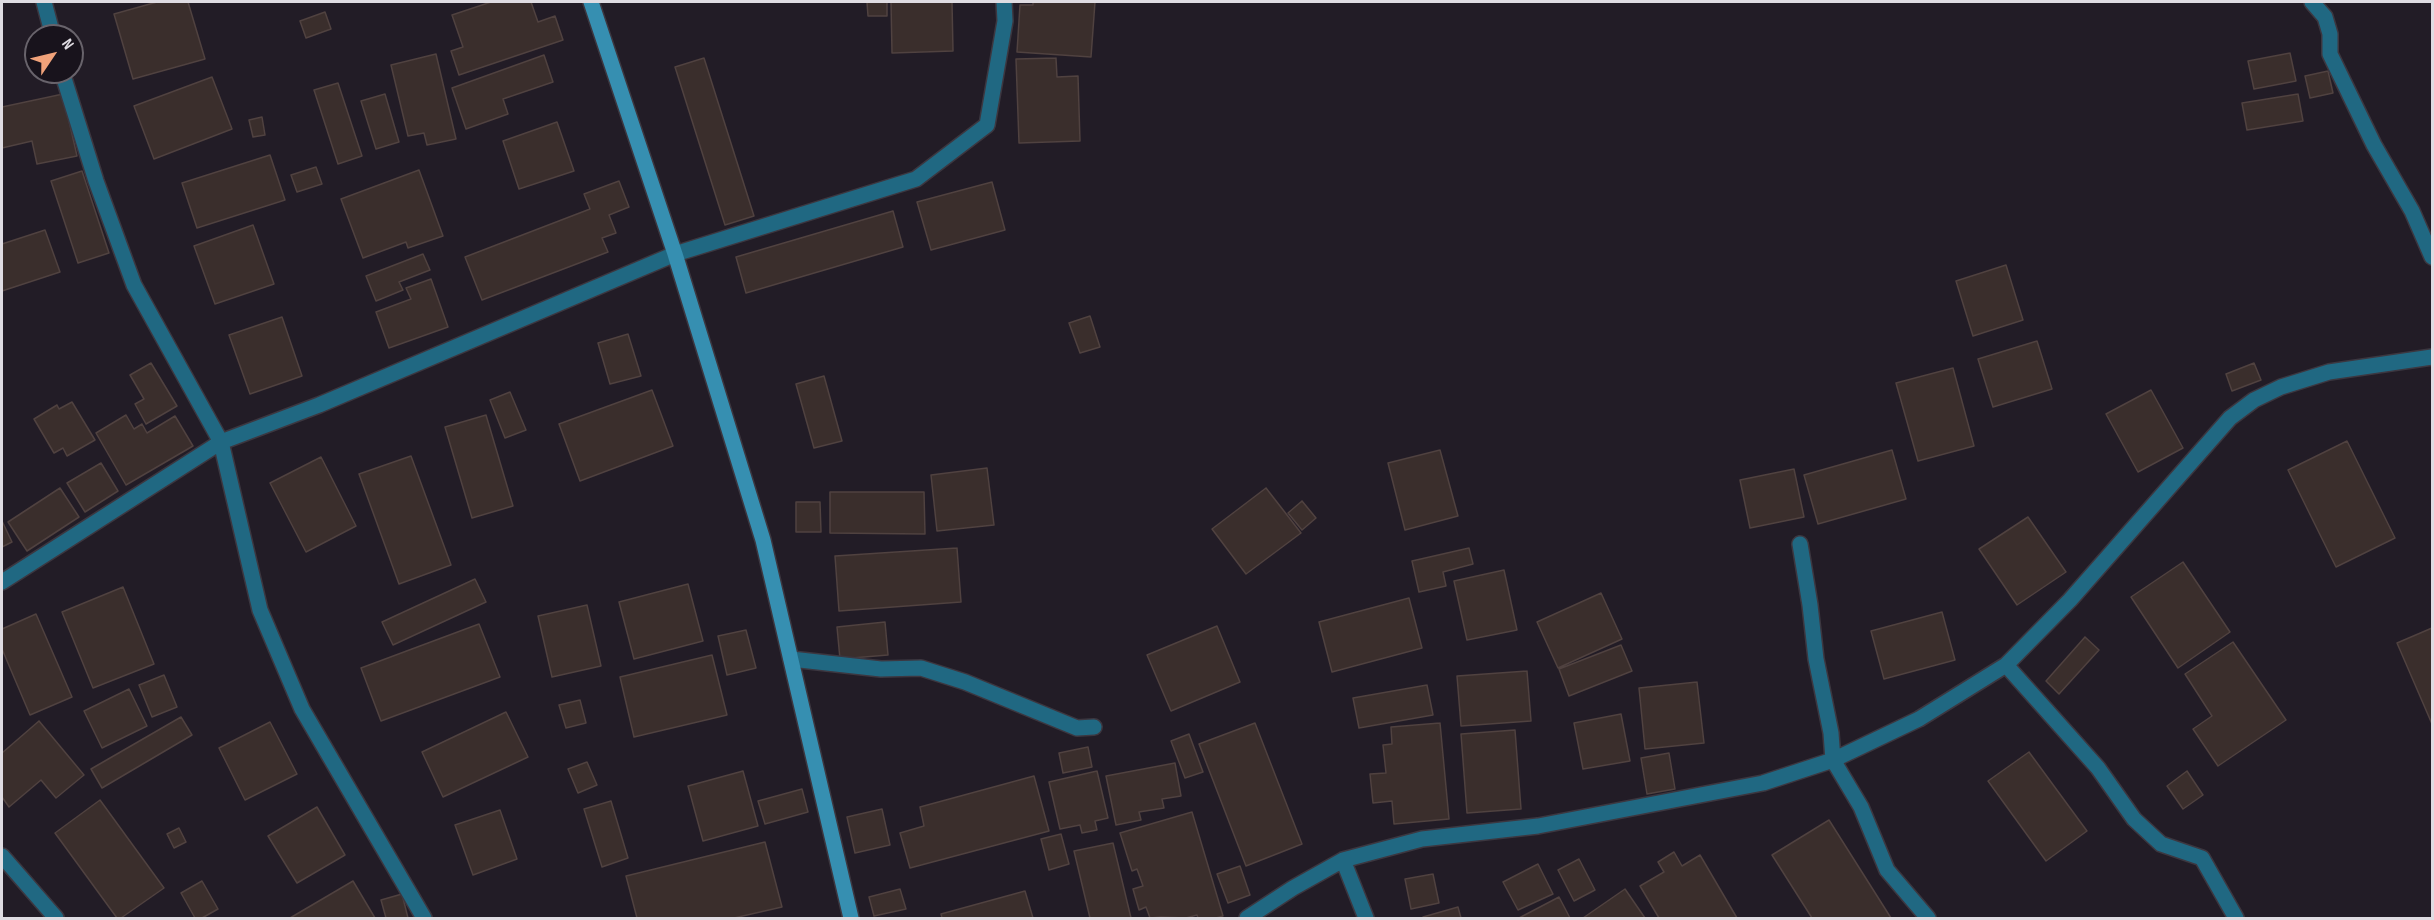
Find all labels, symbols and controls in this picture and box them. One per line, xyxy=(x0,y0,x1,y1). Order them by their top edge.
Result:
north arrow xyxy=(24,24,84,84)
text: N xyxy=(57,36,78,53)

